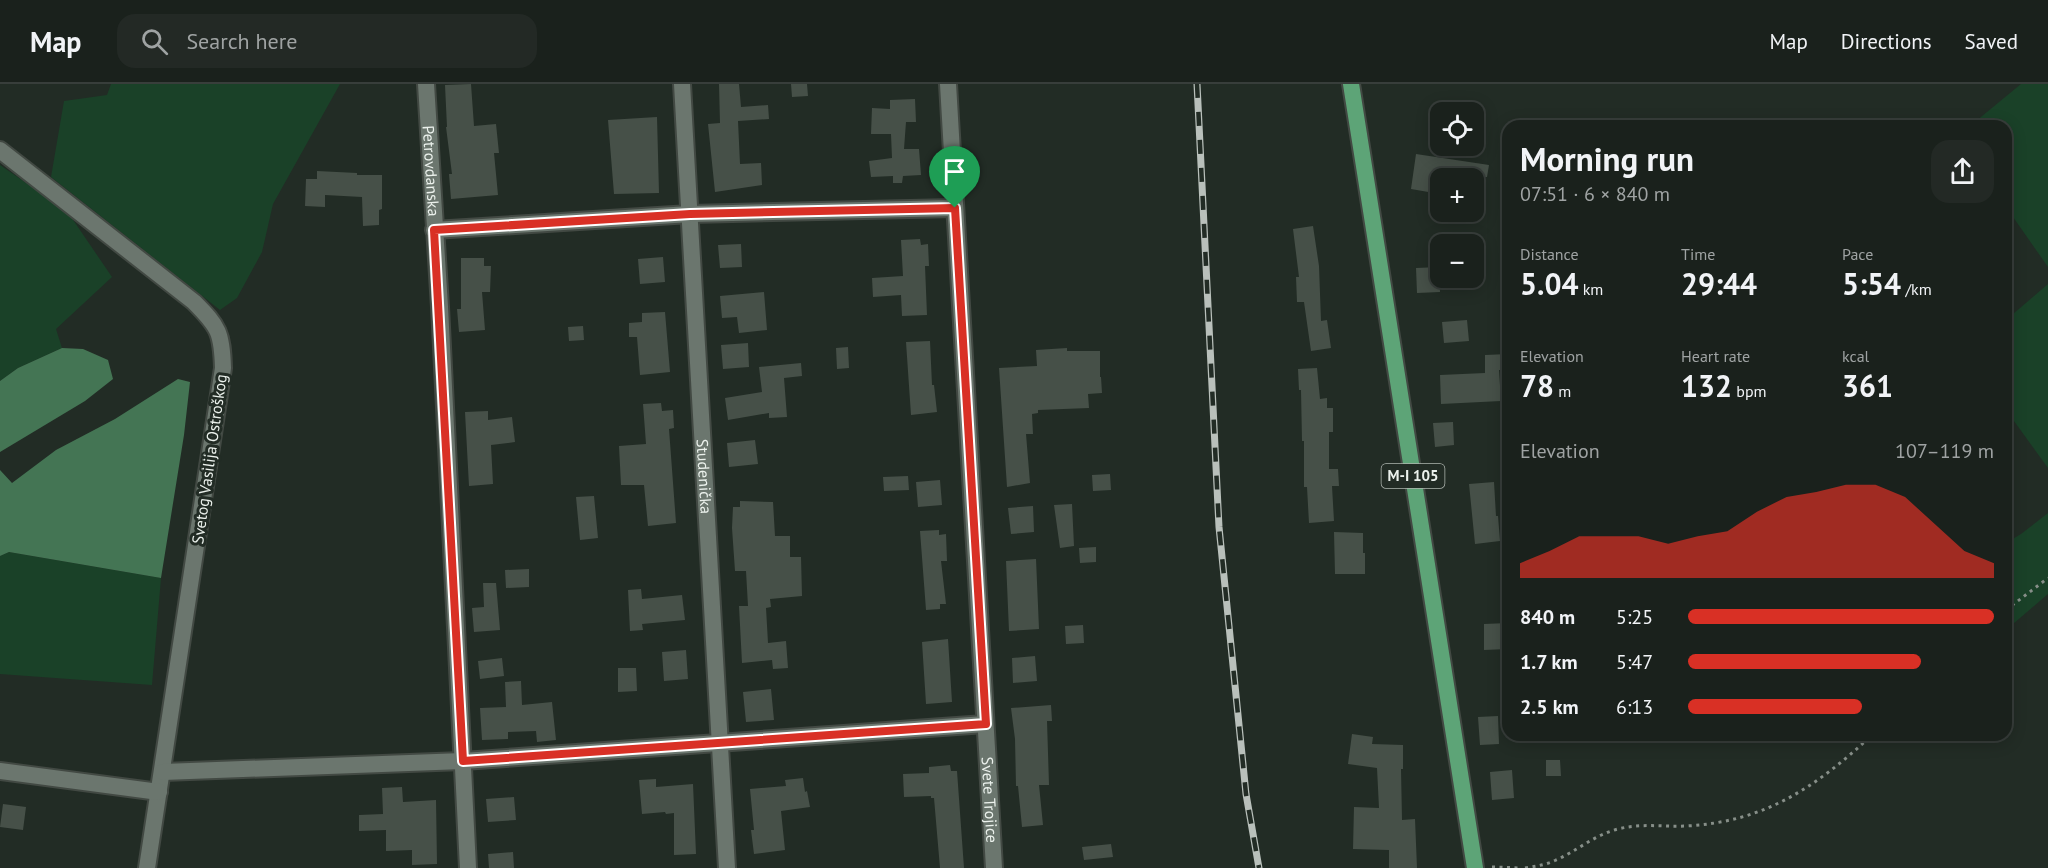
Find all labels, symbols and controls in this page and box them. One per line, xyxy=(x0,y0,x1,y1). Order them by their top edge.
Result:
search box xyxy=(117,14,537,68)
text: Map xyxy=(30,23,81,60)
icon: search xyxy=(138,25,171,58)
text: Search here xyxy=(186,27,297,55)
text: Map xyxy=(1769,28,1808,55)
text: Directions xyxy=(1841,28,1932,55)
text: Saved xyxy=(1965,28,2018,55)
map controls xyxy=(1430,102,1484,288)
button: locate xyxy=(1430,102,1484,156)
street label: Petrovdanska xyxy=(419,125,444,217)
text: Morning run xyxy=(1520,137,1694,180)
button: share xyxy=(1931,140,1994,203)
pin xyxy=(929,146,980,208)
icon: arrive xyxy=(938,155,971,188)
button: + xyxy=(1430,168,1484,222)
text: 07:51 · 6 × 840 m xyxy=(1520,181,1670,207)
button: − xyxy=(1430,234,1484,288)
text: Distance xyxy=(1520,244,1579,264)
text: Time xyxy=(1681,244,1715,264)
text: Pace xyxy=(1842,244,1873,264)
text: 5.04 xyxy=(1520,264,1578,303)
text: 29:44 xyxy=(1681,264,1757,303)
text: 5:54 xyxy=(1842,264,1901,303)
text: km xyxy=(1578,279,1603,299)
text: /km xyxy=(1901,279,1932,299)
text: Elevation xyxy=(1520,346,1584,366)
text: Heart rate xyxy=(1681,346,1750,366)
text: kcal xyxy=(1842,346,1869,366)
text: 78 xyxy=(1520,366,1554,405)
text: 132 xyxy=(1681,366,1732,405)
text: 361 xyxy=(1842,366,1893,405)
street label: Svetog Vasilija Ostroškog xyxy=(187,373,231,545)
text: m xyxy=(1554,381,1571,401)
text: bpm xyxy=(1732,381,1767,401)
street label: Studenička xyxy=(692,438,717,514)
text: Elevation xyxy=(1520,438,1600,464)
text: 107–119 m xyxy=(1895,438,1994,464)
road number: M-I 105 xyxy=(1382,464,1444,488)
text: 840 m xyxy=(1520,604,1575,630)
text: 5:25 xyxy=(1616,604,1653,630)
text: 1.7 km xyxy=(1520,649,1578,675)
text: 5:47 xyxy=(1616,649,1653,675)
text: 2.5 km xyxy=(1520,694,1579,720)
text: 6:13 xyxy=(1616,694,1653,720)
street label: Svete Trojice xyxy=(977,756,1003,843)

